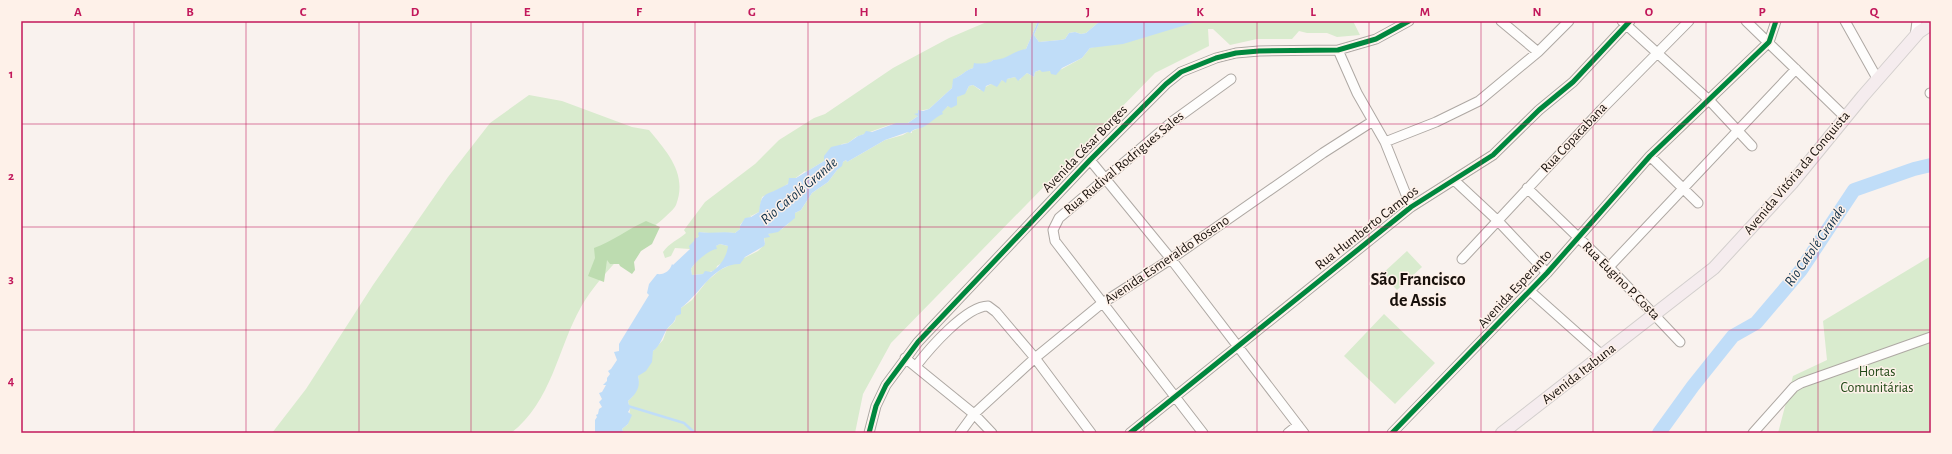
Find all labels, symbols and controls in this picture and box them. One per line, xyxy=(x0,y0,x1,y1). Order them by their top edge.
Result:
text: A xyxy=(74,6,82,19)
text: B xyxy=(186,6,194,19)
text: C xyxy=(300,6,307,19)
text: D xyxy=(411,6,420,19)
text: E xyxy=(524,6,531,19)
text: F xyxy=(636,6,643,19)
text: G xyxy=(748,6,756,19)
text: H xyxy=(859,6,869,19)
text: I xyxy=(974,6,978,19)
text: J xyxy=(1086,6,1090,19)
text: K xyxy=(1196,6,1204,19)
text: L xyxy=(1310,6,1316,19)
text: M xyxy=(1420,6,1430,19)
text: N xyxy=(1532,6,1542,19)
text: O xyxy=(1645,6,1654,19)
text: P xyxy=(1758,6,1766,19)
text: Q xyxy=(1870,6,1880,19)
text: 1 xyxy=(9,68,13,81)
street label: Rua Copacabana xyxy=(1538,100,1610,176)
street label: Avenida César Borges xyxy=(1040,103,1130,195)
street label: Avenida Vitória da Conquista xyxy=(1741,108,1853,237)
street label: Rua Rudival Rodrigues Sales xyxy=(1061,109,1187,217)
water label: Rio Catolé Grande xyxy=(758,155,840,227)
text: 2 xyxy=(8,170,14,183)
street label: Rua Humberto Campos xyxy=(1313,183,1421,273)
water label: Rio Catolé Grande xyxy=(1782,203,1849,289)
street label: Avenida Esmeraldo Roseno xyxy=(1102,213,1232,307)
street label: Rua Eugino P. Costa xyxy=(1579,239,1663,323)
street label: Avenida Esperanto xyxy=(1475,247,1555,331)
district label: São Francisco de Assis xyxy=(1370,271,1466,310)
text: 3 xyxy=(8,273,14,286)
street label: Avenida Itabuna xyxy=(1540,341,1619,407)
park label: Hortas Comunitárias xyxy=(1841,365,1913,395)
text: 4 xyxy=(8,375,15,388)

